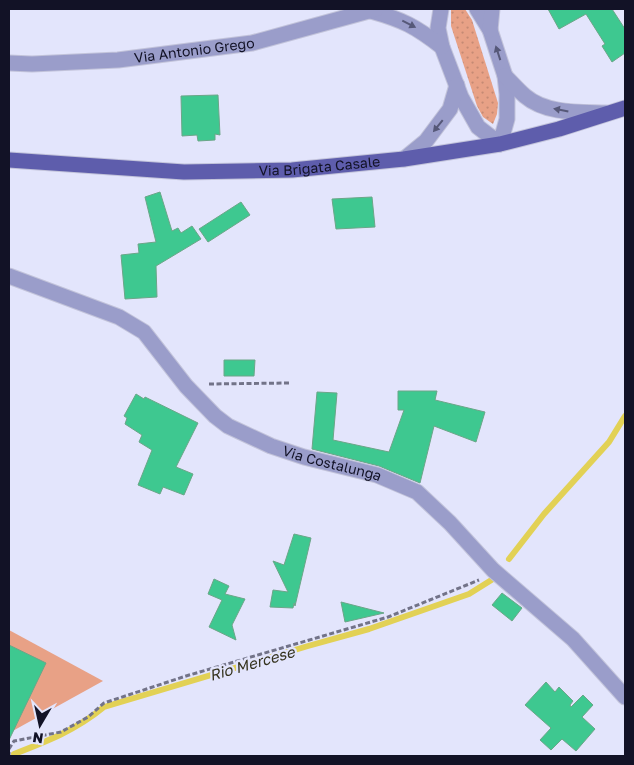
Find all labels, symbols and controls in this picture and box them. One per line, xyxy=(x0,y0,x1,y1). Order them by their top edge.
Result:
one-way arrow xyxy=(402,20,416,28)
street label: Via Antonio Grego xyxy=(133,34,255,66)
one-way arrow xyxy=(493,45,501,60)
one-way arrow xyxy=(553,105,569,113)
one-way arrow xyxy=(432,120,443,133)
street label: Via Brigata Casale xyxy=(258,152,381,179)
street label: Via Costalunga xyxy=(281,441,385,484)
water label: Rio Mercese xyxy=(207,642,298,684)
north arrow xyxy=(15,700,65,750)
text: N xyxy=(31,729,44,748)

